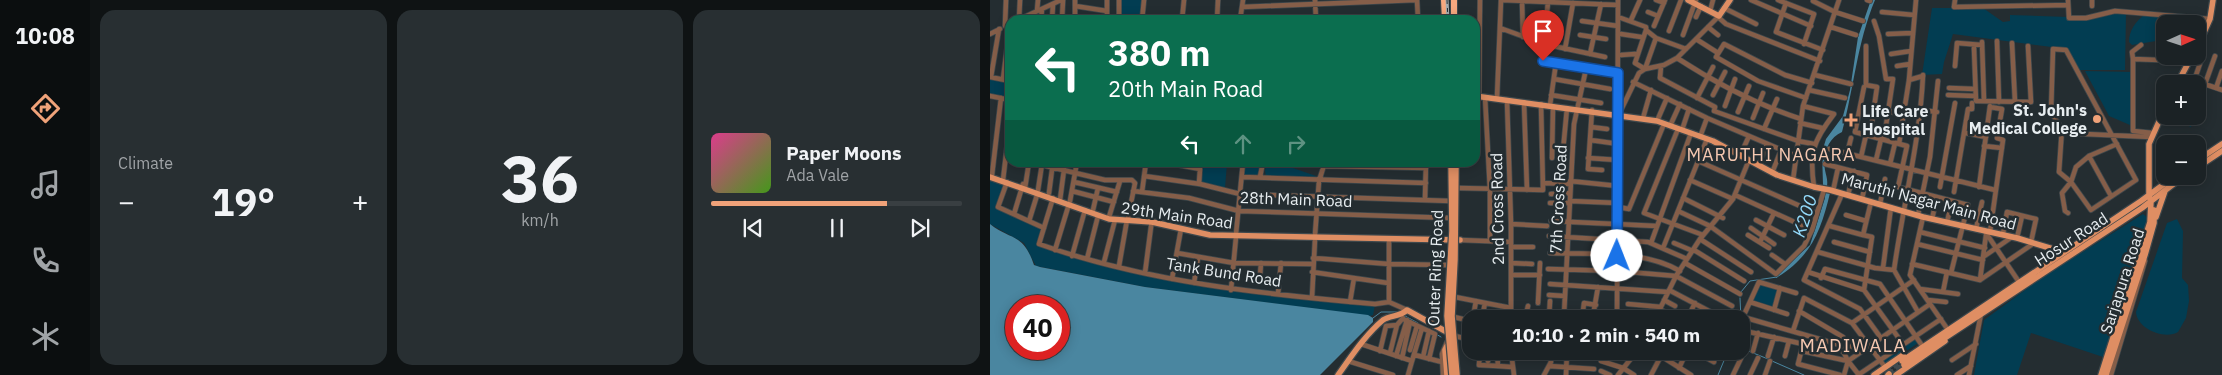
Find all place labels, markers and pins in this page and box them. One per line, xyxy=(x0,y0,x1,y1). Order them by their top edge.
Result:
pin xyxy=(1522,10,1564,61)
place label: St. John's Medical College xyxy=(1969,100,2087,138)
place label: Life Care Hospital xyxy=(1862,101,1928,139)
marker: Life Care Hospital xyxy=(1844,113,1858,127)
marker: St. John's Medical College xyxy=(2091,113,2103,125)

